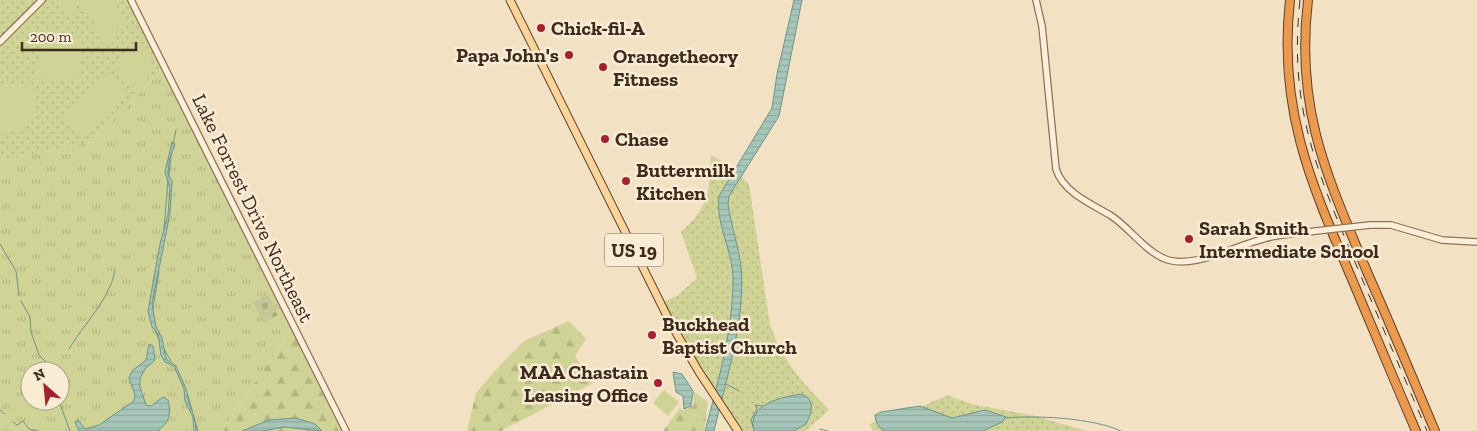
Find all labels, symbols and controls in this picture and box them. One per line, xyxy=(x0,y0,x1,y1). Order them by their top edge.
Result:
place label: Chick-fil-A xyxy=(551,16,645,40)
scale bar xyxy=(22,20,136,52)
marker: Chick-fil-A xyxy=(535,22,547,34)
text: 200 m xyxy=(30,28,71,46)
place label: Papa John's xyxy=(456,43,559,67)
place label: Orangetheory Fitness xyxy=(613,44,739,91)
marker: Papa John's xyxy=(563,49,575,61)
marker: Orangetheory Fitness xyxy=(597,61,609,73)
street label: Lake Forrest Drive Northeast xyxy=(187,90,319,327)
place label: Chase xyxy=(615,127,669,151)
marker: Chase xyxy=(599,133,611,145)
place label: Buttermilk Kitchen xyxy=(636,158,735,205)
marker: Buttermilk Kitchen xyxy=(620,175,632,187)
place label: Sarah Smith Intermediate School xyxy=(1199,216,1379,263)
marker: Sarah Smith Intermediate School xyxy=(1183,233,1195,245)
road number: US 19 xyxy=(605,234,663,266)
place label: Buckhead Baptist Church xyxy=(662,312,797,359)
marker: Buckhead Baptist Church xyxy=(646,329,658,341)
place label: MAA Chastain Leasing Office xyxy=(520,360,648,407)
north arrow xyxy=(20,361,70,411)
text: N xyxy=(31,365,48,385)
marker: MAA Chastain Leasing Office xyxy=(652,377,664,389)

